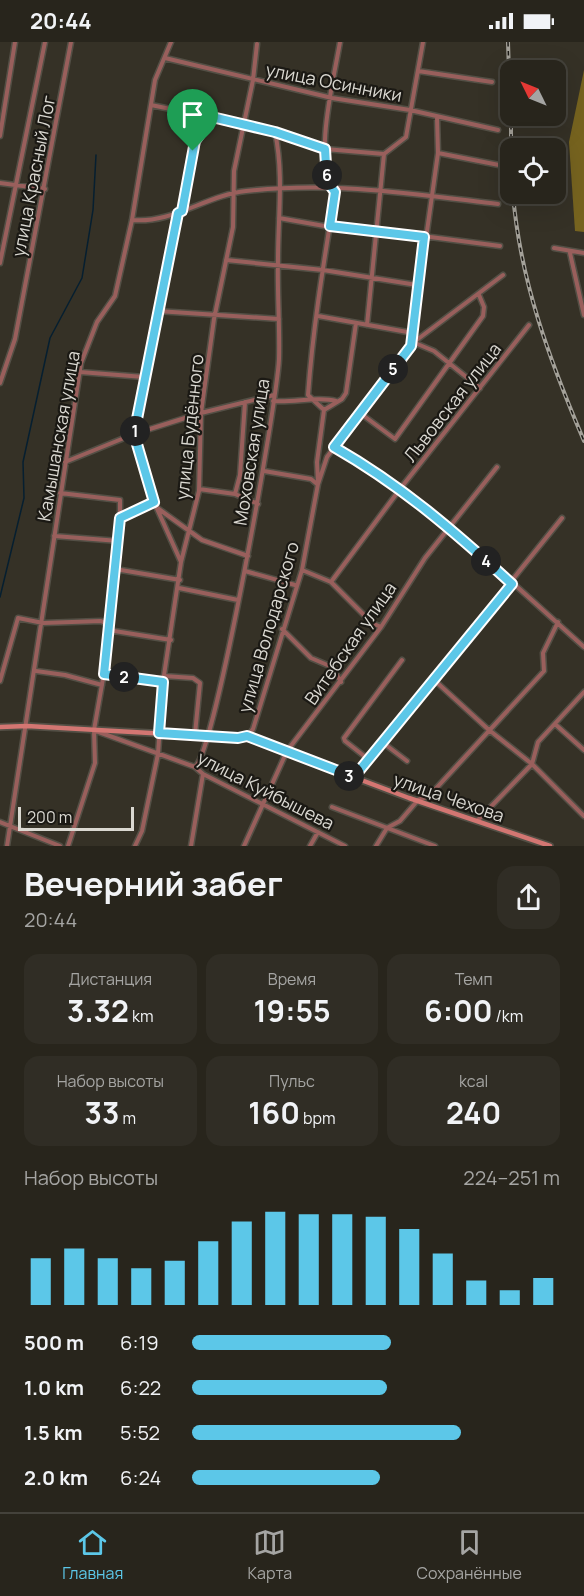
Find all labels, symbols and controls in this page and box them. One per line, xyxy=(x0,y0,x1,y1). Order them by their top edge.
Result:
text: 20:44 xyxy=(30,6,92,36)
street label: улица Осинники xyxy=(264,57,404,107)
north arrow xyxy=(500,60,566,126)
map controls xyxy=(500,60,566,204)
pin xyxy=(167,89,218,151)
street label: улица Красный Лог xyxy=(6,93,60,259)
icon: arrive xyxy=(176,98,209,131)
button: locate xyxy=(500,138,566,204)
pin: 6 xyxy=(312,160,342,190)
text: 6 xyxy=(322,164,332,186)
street label: Львовская улица xyxy=(398,337,506,467)
street label: Камышанская улица xyxy=(31,349,85,523)
street label: улица Будённого xyxy=(169,353,209,501)
pin: 5 xyxy=(378,354,408,384)
text: 5 xyxy=(388,358,398,380)
street label: Моховская улица xyxy=(228,377,274,527)
pin: 1 xyxy=(120,416,150,446)
text: 1 xyxy=(131,420,139,442)
street label: улица Володарского xyxy=(232,539,304,715)
pin: 4 xyxy=(471,546,501,576)
text: 4 xyxy=(481,550,491,572)
street label: Витебская улица xyxy=(299,577,401,709)
pin: 2 xyxy=(109,662,139,692)
text: 2 xyxy=(119,666,129,688)
street label: улица Куйбышева xyxy=(194,745,338,835)
pin: 3 xyxy=(334,761,364,791)
text: 3 xyxy=(344,765,354,787)
street label: улица Чехова xyxy=(390,767,508,827)
scale bar xyxy=(18,804,134,832)
text: 200 m xyxy=(27,806,72,828)
text: Вечерний забег xyxy=(24,861,283,906)
button: share xyxy=(497,866,560,929)
text: 20:44 xyxy=(24,906,77,933)
text: Дистанция xyxy=(69,968,152,990)
text: Время xyxy=(268,968,316,990)
text: Темп xyxy=(455,968,493,990)
text: 3.32 xyxy=(67,990,129,1031)
text: 19:55 xyxy=(253,990,331,1031)
text: 6:00 xyxy=(424,990,492,1031)
text: km xyxy=(129,1005,154,1027)
text: /km xyxy=(492,1005,523,1027)
text: Набор высоты xyxy=(57,1070,164,1092)
text: Пульс xyxy=(269,1070,315,1092)
text: kcal xyxy=(459,1070,488,1092)
text: 33 xyxy=(84,1092,119,1133)
text: 160 xyxy=(248,1092,300,1133)
text: 240 xyxy=(446,1092,501,1133)
text: m xyxy=(119,1107,136,1129)
text: bpm xyxy=(300,1107,336,1129)
text: Набор высоты xyxy=(24,1164,158,1191)
text: 224–251 m xyxy=(463,1164,560,1191)
text: 500 m xyxy=(24,1329,84,1356)
text: 6:19 xyxy=(120,1329,159,1356)
text: 1.0 km xyxy=(24,1374,84,1401)
text: 6:22 xyxy=(120,1374,161,1401)
text: 1.5 km xyxy=(24,1419,83,1446)
text: 5:52 xyxy=(120,1419,160,1446)
text: 2.0 km xyxy=(24,1464,88,1491)
text: 6:24 xyxy=(120,1464,161,1491)
tab: Главная xyxy=(62,1526,123,1584)
tab: Карта xyxy=(248,1526,292,1584)
tab: Сохранённые xyxy=(416,1526,522,1584)

